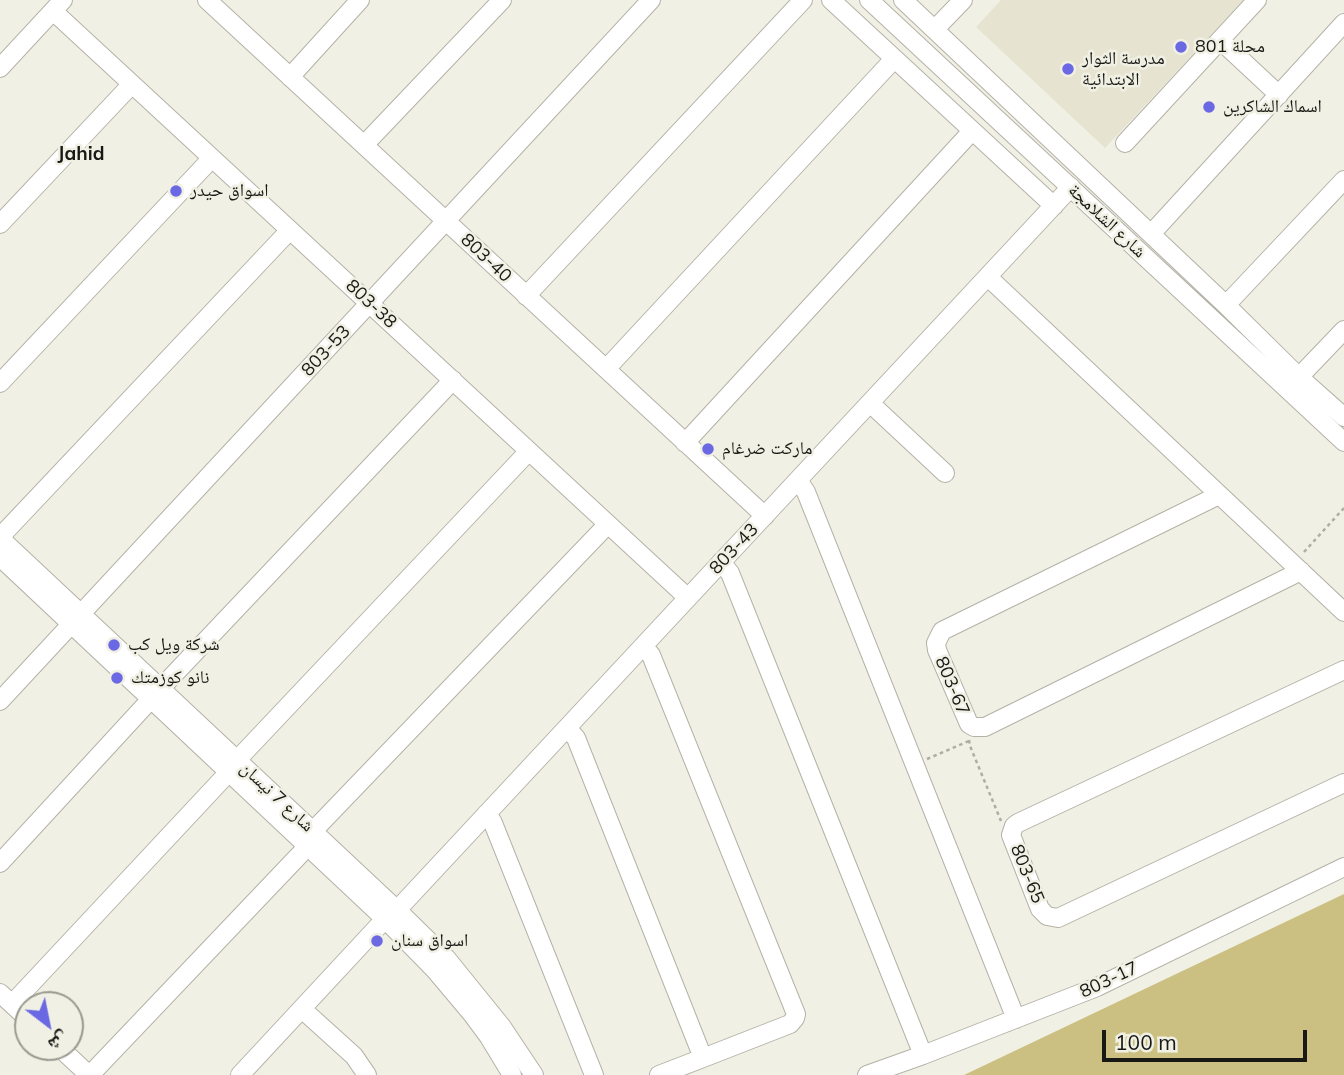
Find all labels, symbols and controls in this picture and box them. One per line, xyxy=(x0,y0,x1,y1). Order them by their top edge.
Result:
place label: محلة 801 xyxy=(1195,36,1265,58)
marker: محلة 801 xyxy=(1173,39,1189,55)
place label: مدرسة الثوار الابتدائية xyxy=(1082,48,1165,90)
marker: مدرسة الثوار الابتدائية xyxy=(1060,61,1076,77)
place label: اسماك الشاكرين xyxy=(1223,96,1322,118)
marker: اسماك الشاكرين xyxy=(1201,99,1217,115)
district label: Jahid xyxy=(58,143,104,165)
place label: اسواق حيدر xyxy=(190,180,269,202)
street label: شارع الشلامجة xyxy=(1064,180,1150,262)
marker: اسواق حيدر xyxy=(168,183,184,199)
street label: 803-40 xyxy=(456,229,516,287)
street label: 803-38 xyxy=(341,275,401,333)
street label: 803-53 xyxy=(297,321,355,381)
place label: ماركت ضرغام xyxy=(722,438,812,460)
marker: ماركت ضرغام xyxy=(700,441,716,457)
street label: 803-43 xyxy=(705,519,763,579)
place label: شركة ويل كب xyxy=(128,634,220,656)
marker: شركة ويل كب xyxy=(106,637,122,653)
street label: 803-67 xyxy=(930,653,974,719)
place label: نانو كوزمتك xyxy=(131,667,209,689)
marker: نانو كوزمتك xyxy=(109,670,125,686)
street label: شارع 7 نيسان xyxy=(236,757,318,837)
street label: 803-65 xyxy=(1005,841,1049,907)
place label: اسواق سنان xyxy=(391,930,468,952)
marker: اسواق سنان xyxy=(369,933,385,949)
street label: 803-17 xyxy=(1076,957,1142,1003)
north arrow xyxy=(14,991,84,1061)
scale bar xyxy=(1106,1016,1311,1060)
text: ش xyxy=(44,1027,74,1058)
text: 100 m xyxy=(1115,1029,1177,1055)

